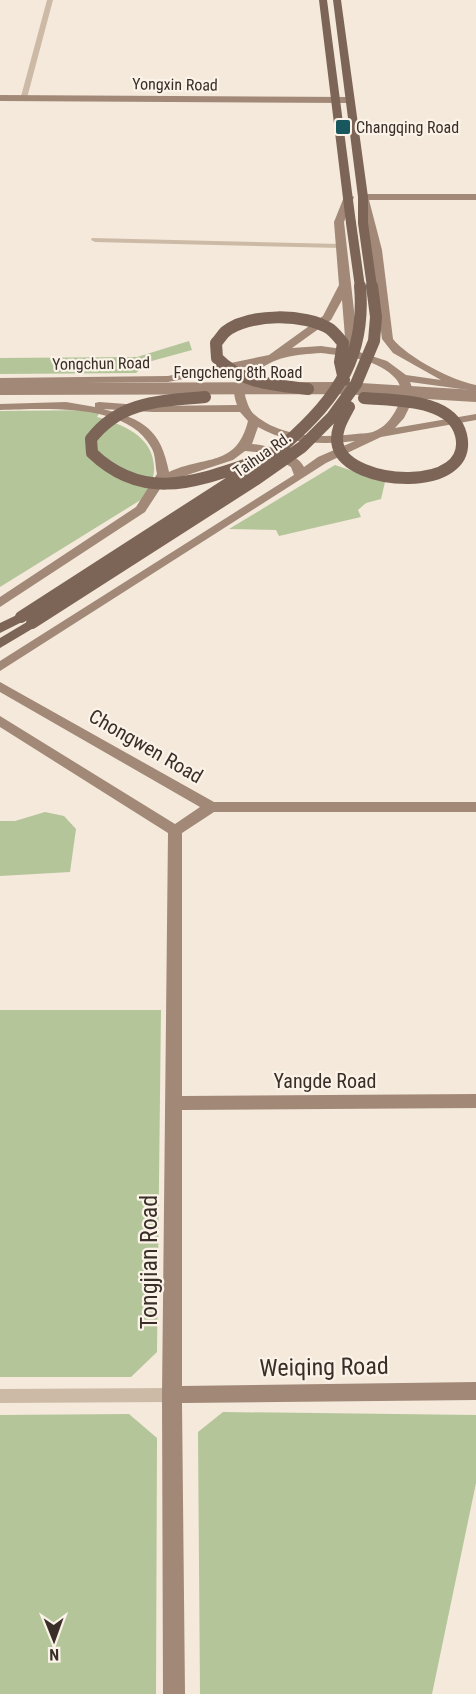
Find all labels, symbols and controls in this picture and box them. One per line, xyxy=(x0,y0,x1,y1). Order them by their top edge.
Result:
street label: Yongxin Road xyxy=(132,74,218,95)
marker: Changqing Road xyxy=(334,118,352,136)
place label: Changqing Road xyxy=(356,118,459,137)
street label: Yongchun Road xyxy=(52,353,150,374)
street label: Fengcheng 8th Road xyxy=(174,363,302,382)
street label: Taihua Rd. xyxy=(230,428,295,481)
street label: Chongwen Road xyxy=(85,704,207,788)
street label: Yangde Road xyxy=(274,1069,376,1093)
street label: Tongjian Road xyxy=(135,1195,163,1329)
street label: Weiqing Road xyxy=(259,1352,389,1382)
north arrow xyxy=(24,1610,84,1670)
text: N xyxy=(49,1645,59,1664)

